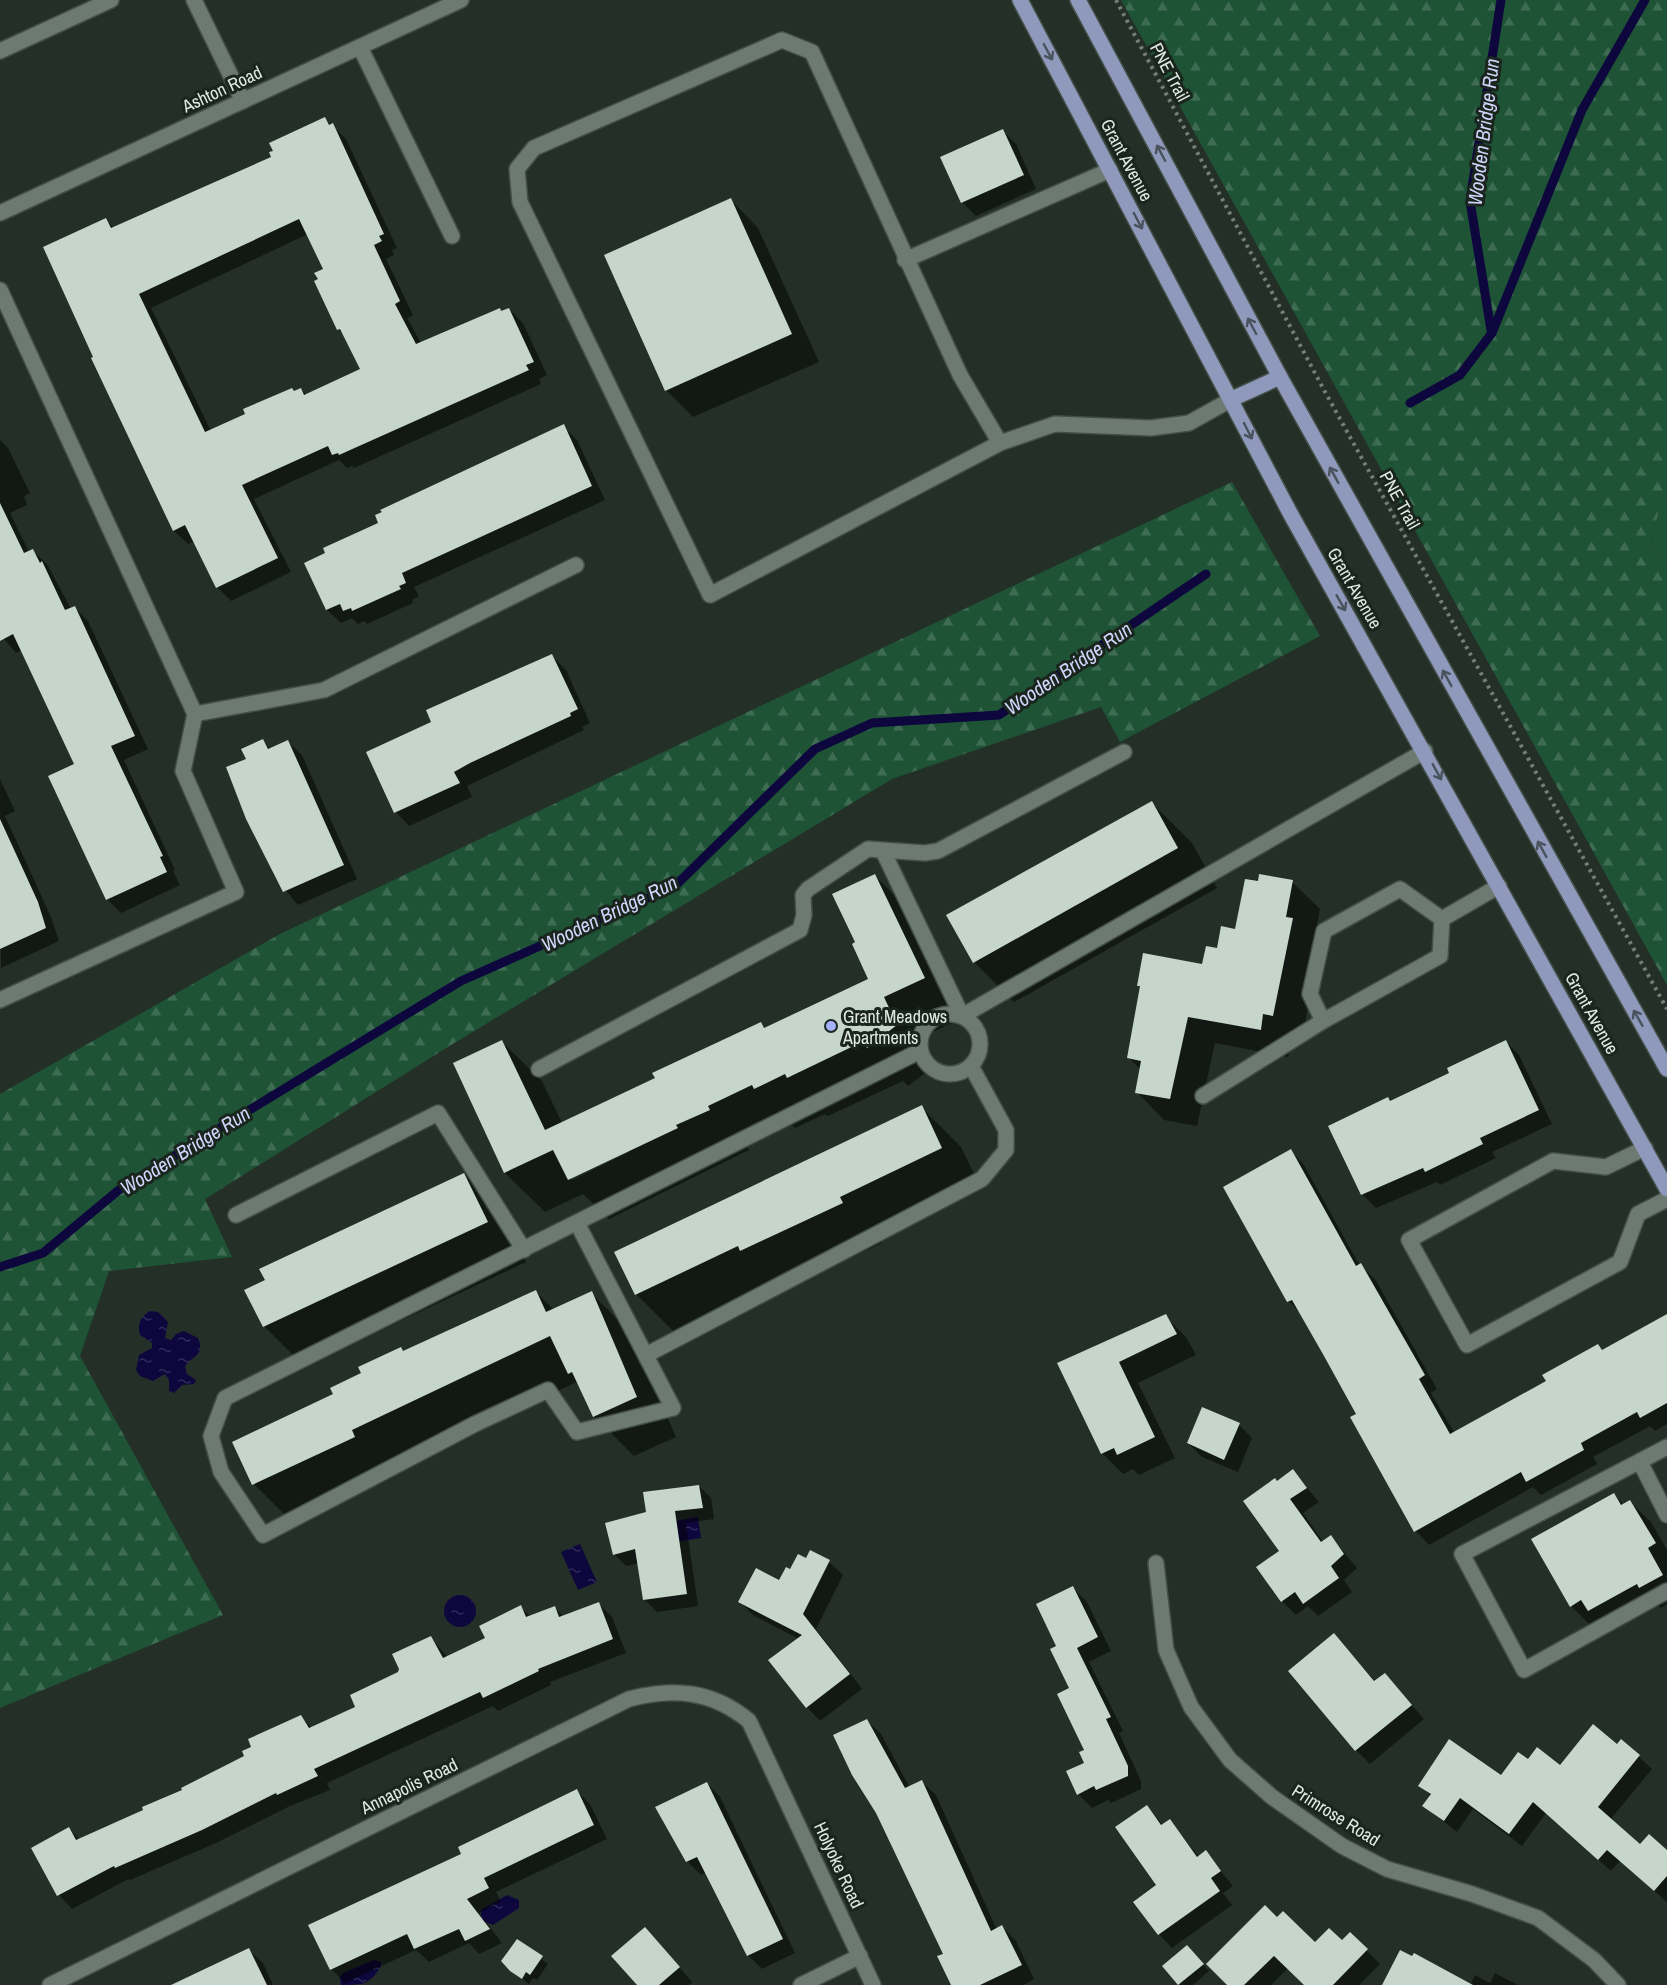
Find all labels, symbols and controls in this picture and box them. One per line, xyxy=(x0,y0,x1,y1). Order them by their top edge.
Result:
street label: PNE Trail xyxy=(1144,38,1196,106)
one-way arrow xyxy=(1042,42,1054,60)
water label: Wooden Bridge Run xyxy=(1461,57,1505,207)
street label: Ashton Road xyxy=(177,60,266,119)
street label: Grant Avenue xyxy=(1095,114,1159,206)
one-way arrow xyxy=(1155,145,1166,163)
one-way arrow xyxy=(1133,212,1144,230)
one-way arrow xyxy=(1246,317,1258,335)
one-way arrow xyxy=(1243,422,1255,440)
street label: PNE Trail xyxy=(1374,466,1426,534)
one-way arrow xyxy=(1328,467,1340,484)
street label: Grant Avenue xyxy=(1322,543,1388,633)
one-way arrow xyxy=(1335,594,1347,611)
water label: Wooden Bridge Run xyxy=(999,615,1137,721)
one-way arrow xyxy=(1441,670,1453,687)
one-way arrow xyxy=(1432,763,1443,781)
one-way arrow xyxy=(1536,840,1547,858)
water label: Wooden Bridge Run xyxy=(536,868,682,958)
street label: Grant Avenue xyxy=(1559,968,1625,1058)
place label: Grant Meadows Apartments xyxy=(842,1004,947,1050)
one-way arrow xyxy=(1632,1010,1644,1027)
marker: Grant Meadows Apartments xyxy=(824,1019,838,1033)
water label: Wooden Bridge Run xyxy=(115,1099,255,1201)
street label: Annapolis Road xyxy=(355,1752,462,1821)
street label: Primrose Road xyxy=(1287,1778,1385,1852)
street label: Holyoke Road xyxy=(808,1818,870,1912)

